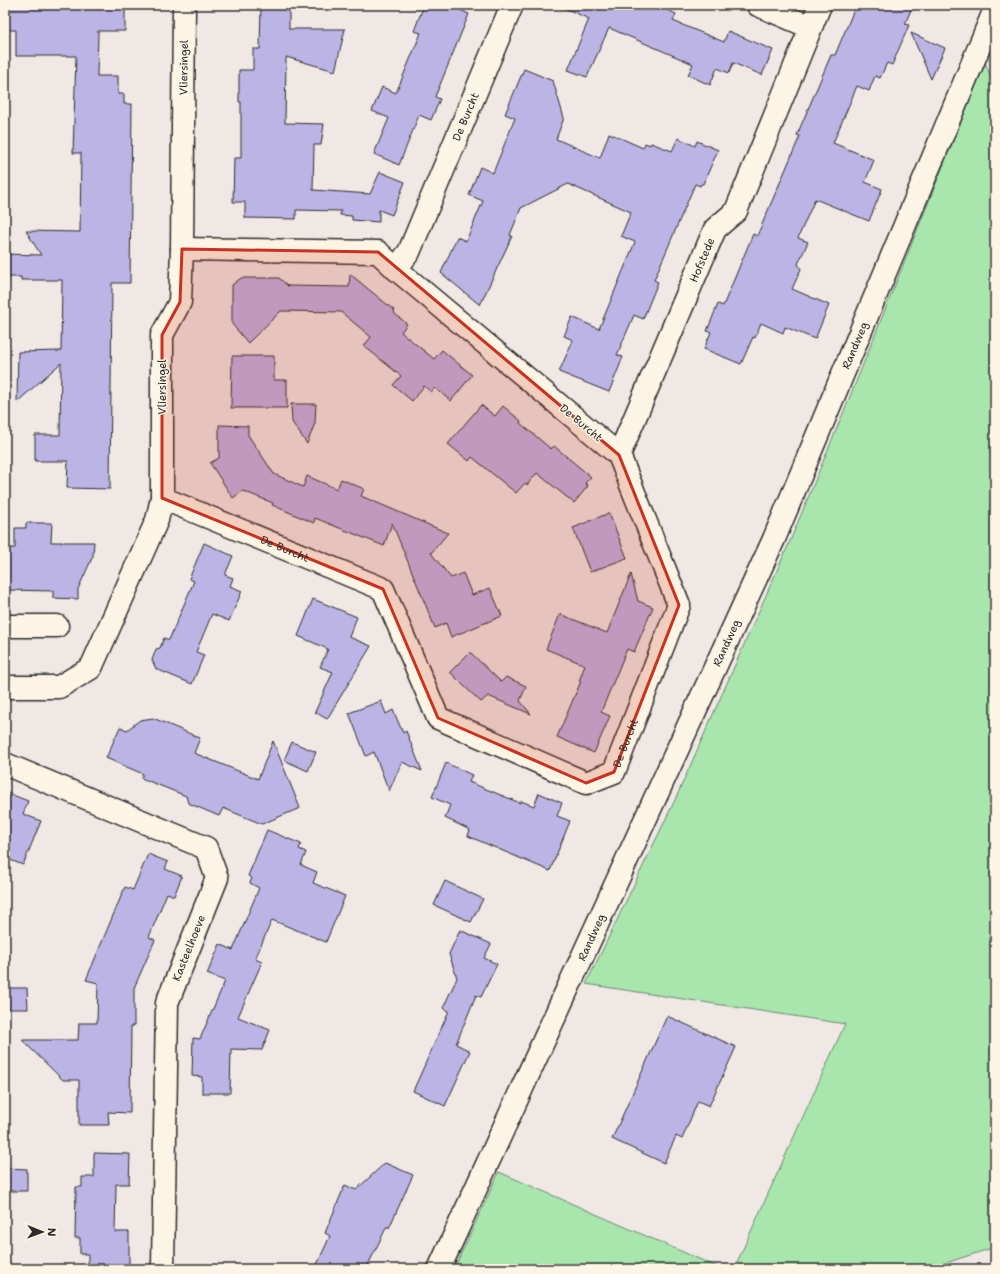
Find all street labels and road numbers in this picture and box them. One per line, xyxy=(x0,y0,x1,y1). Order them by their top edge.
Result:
street label: Vliersingel xyxy=(176,39,191,95)
street label: De Burcht xyxy=(449,90,482,143)
street label: Hofstede xyxy=(686,235,718,285)
street label: Randweg xyxy=(838,319,871,371)
street label: Vliersingel xyxy=(155,359,170,415)
street label: De Burcht xyxy=(557,401,606,445)
street label: De Burcht xyxy=(258,532,312,565)
street label: Randweg xyxy=(709,617,744,669)
street label: De Burcht xyxy=(609,716,642,770)
street label: Randweg xyxy=(574,911,609,963)
street label: Kasteelhoeve xyxy=(169,913,209,983)

